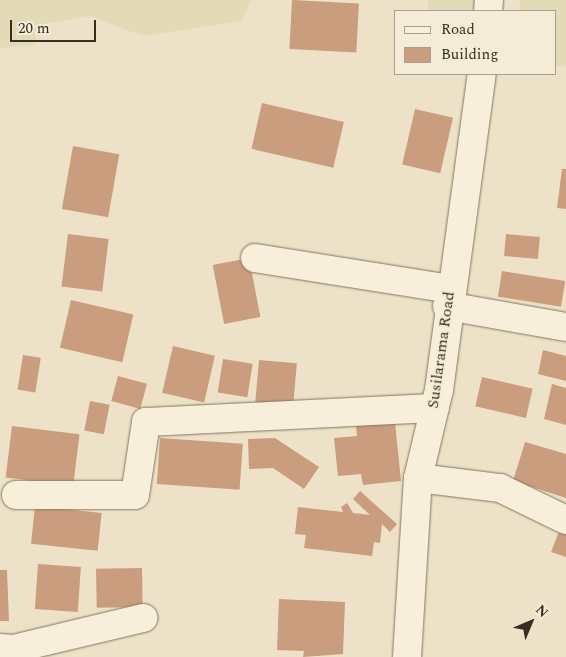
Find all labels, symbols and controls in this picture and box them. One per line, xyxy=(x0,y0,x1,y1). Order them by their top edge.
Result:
scale bar xyxy=(12,10,99,42)
legend xyxy=(394,10,556,75)
text: 20 m xyxy=(18,17,50,40)
text: Road xyxy=(441,18,475,41)
text: Building xyxy=(441,43,498,66)
street label: Susilarama Road xyxy=(423,290,459,410)
north arrow xyxy=(506,597,556,647)
text: N xyxy=(530,600,553,623)

